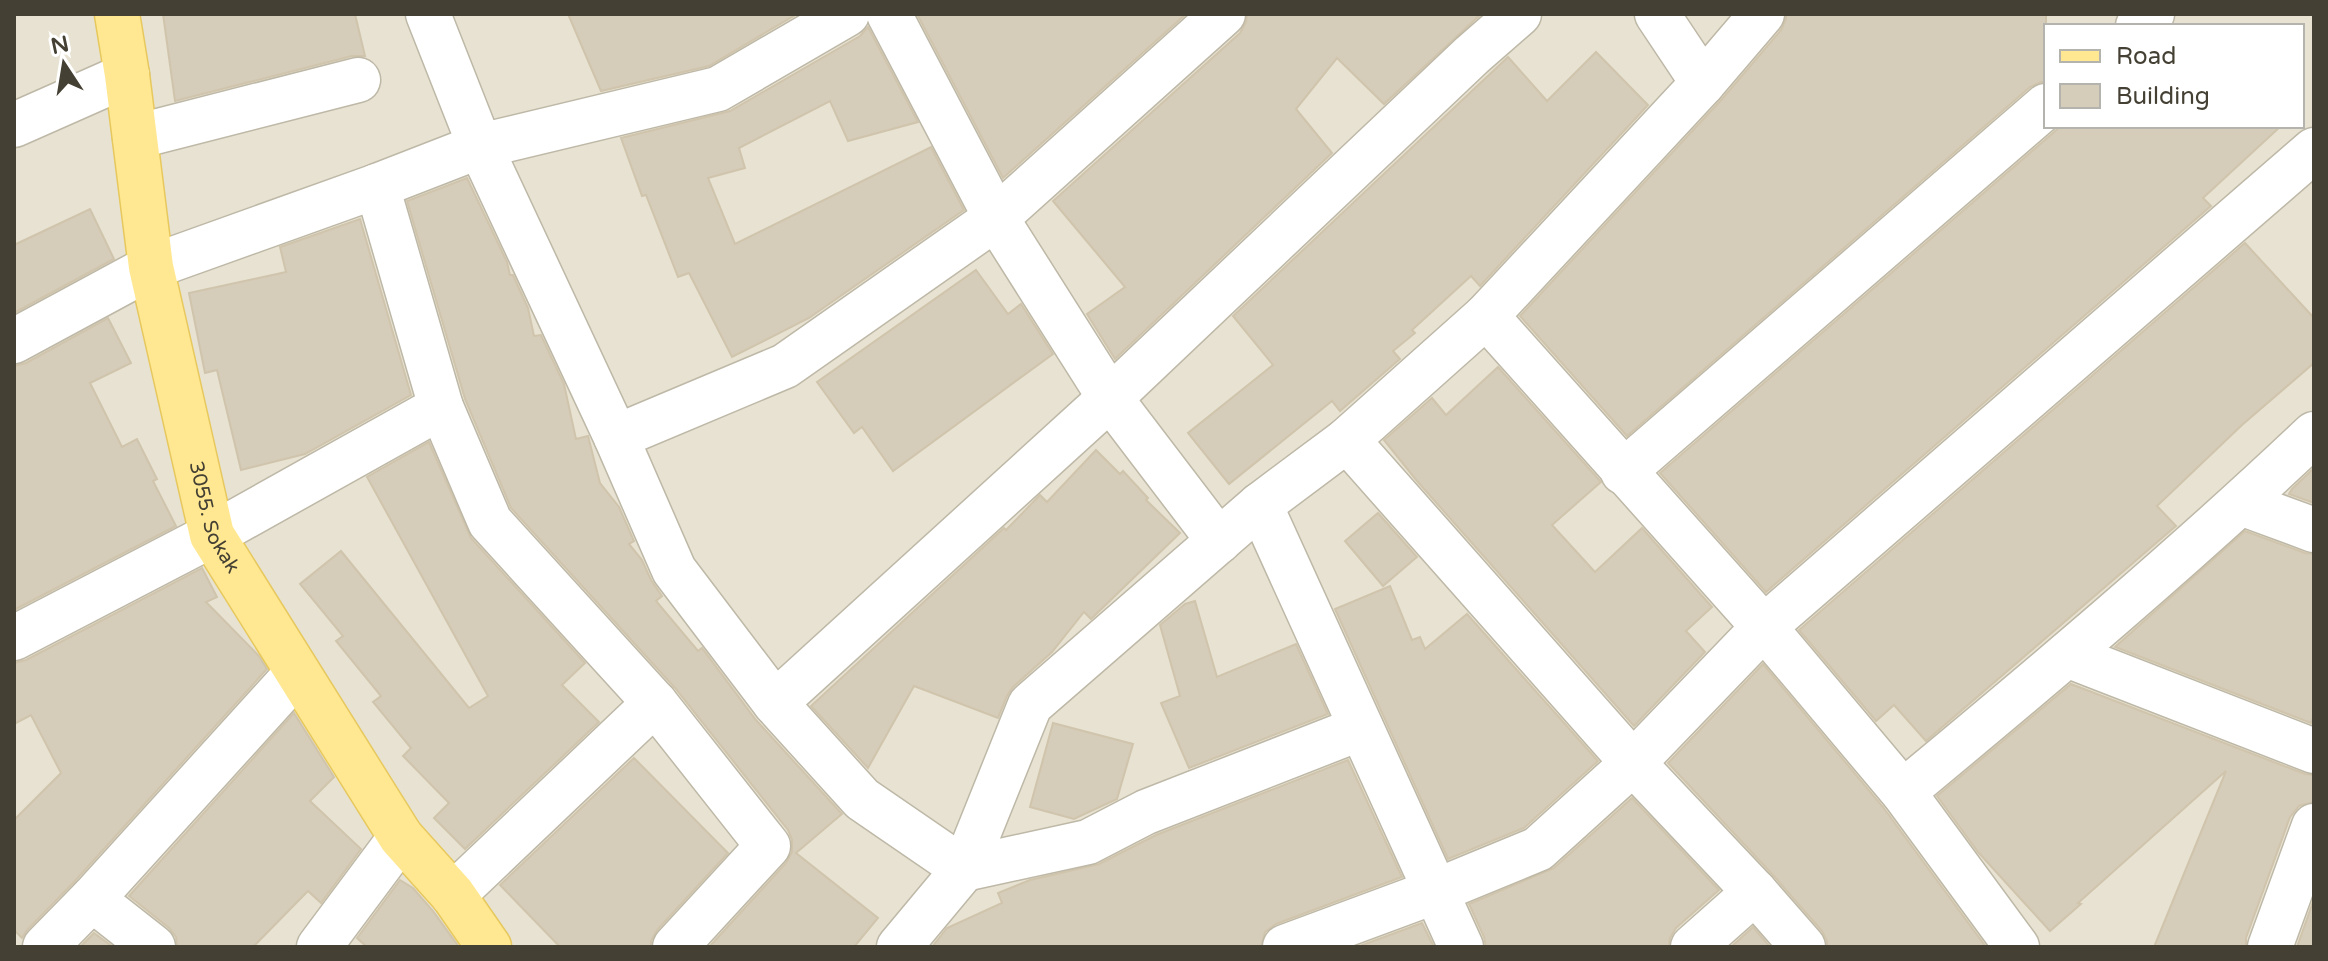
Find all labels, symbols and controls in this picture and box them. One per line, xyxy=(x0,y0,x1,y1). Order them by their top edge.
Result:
north arrow xyxy=(24,24,104,104)
legend xyxy=(2044,24,2304,128)
text: N xyxy=(49,31,71,60)
text: Road xyxy=(2116,42,2176,71)
text: Building xyxy=(2116,82,2210,111)
street label: 3055. Sokak xyxy=(184,459,245,578)

